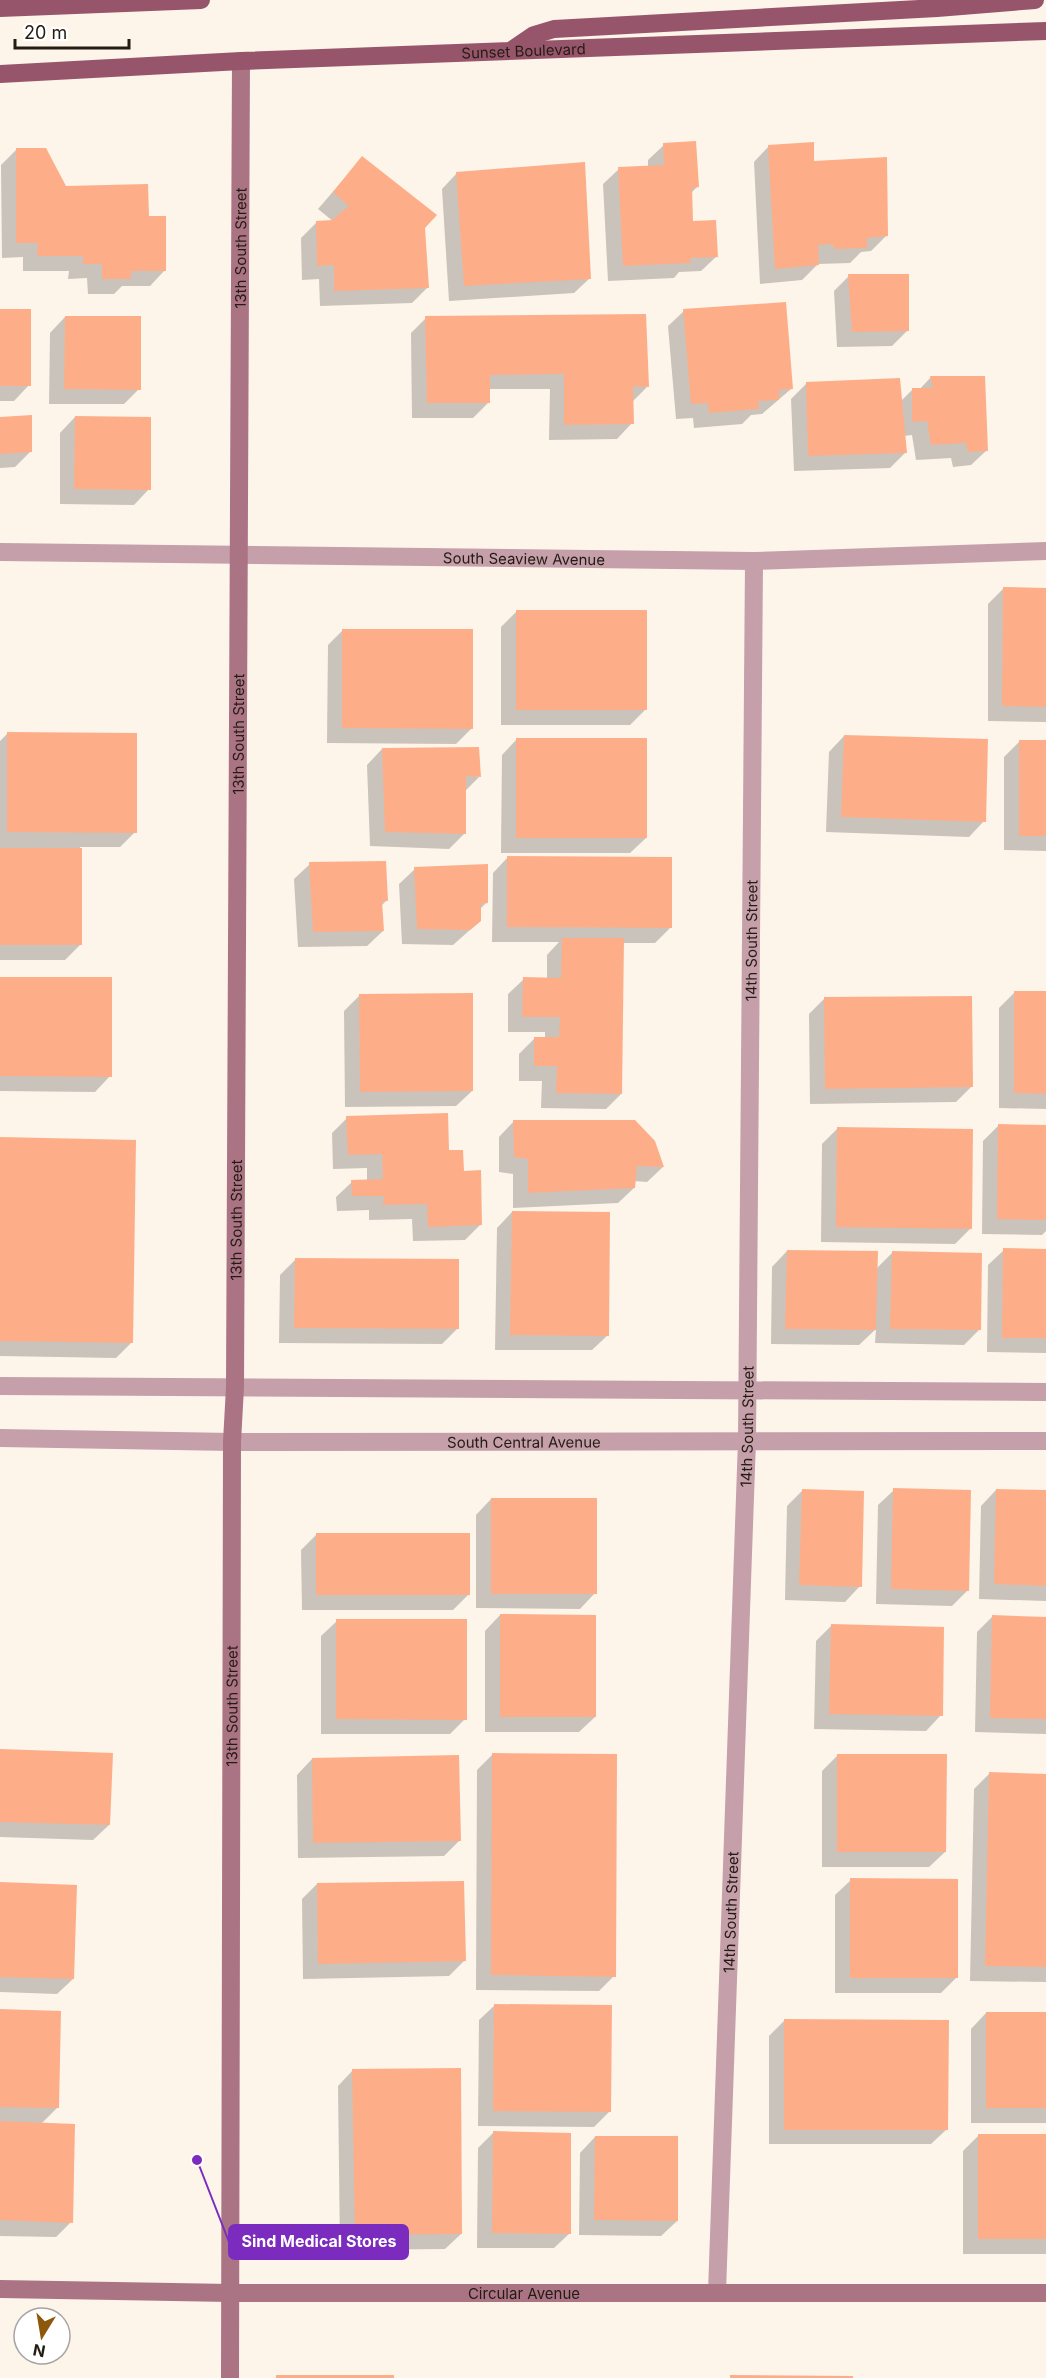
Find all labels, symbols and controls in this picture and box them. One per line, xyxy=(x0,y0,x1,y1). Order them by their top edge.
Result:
scale bar xyxy=(15,12,129,50)
text: 20 m xyxy=(24,22,67,43)
street label: Sunset Boulevard xyxy=(461,39,586,62)
street label: 13th South Street xyxy=(230,187,250,309)
street label: South Seaview Avenue xyxy=(443,548,605,569)
street label: 13th South Street xyxy=(228,673,248,795)
street label: 14th South Street xyxy=(741,880,761,1001)
street label: 13th South Street xyxy=(226,1159,246,1281)
street label: 14th South Street xyxy=(736,1366,757,1488)
street label: South Central Avenue xyxy=(447,1432,601,1451)
street label: 13th South Street xyxy=(222,1645,241,1767)
street label: 14th South Street xyxy=(719,1851,742,1973)
callout: Sind Medical Stores xyxy=(229,2225,408,2259)
text: Sind Medical Stores xyxy=(241,2231,397,2251)
street label: Circular Avenue xyxy=(468,2284,580,2303)
north arrow xyxy=(12,2306,72,2366)
text: N xyxy=(31,2340,47,2362)

